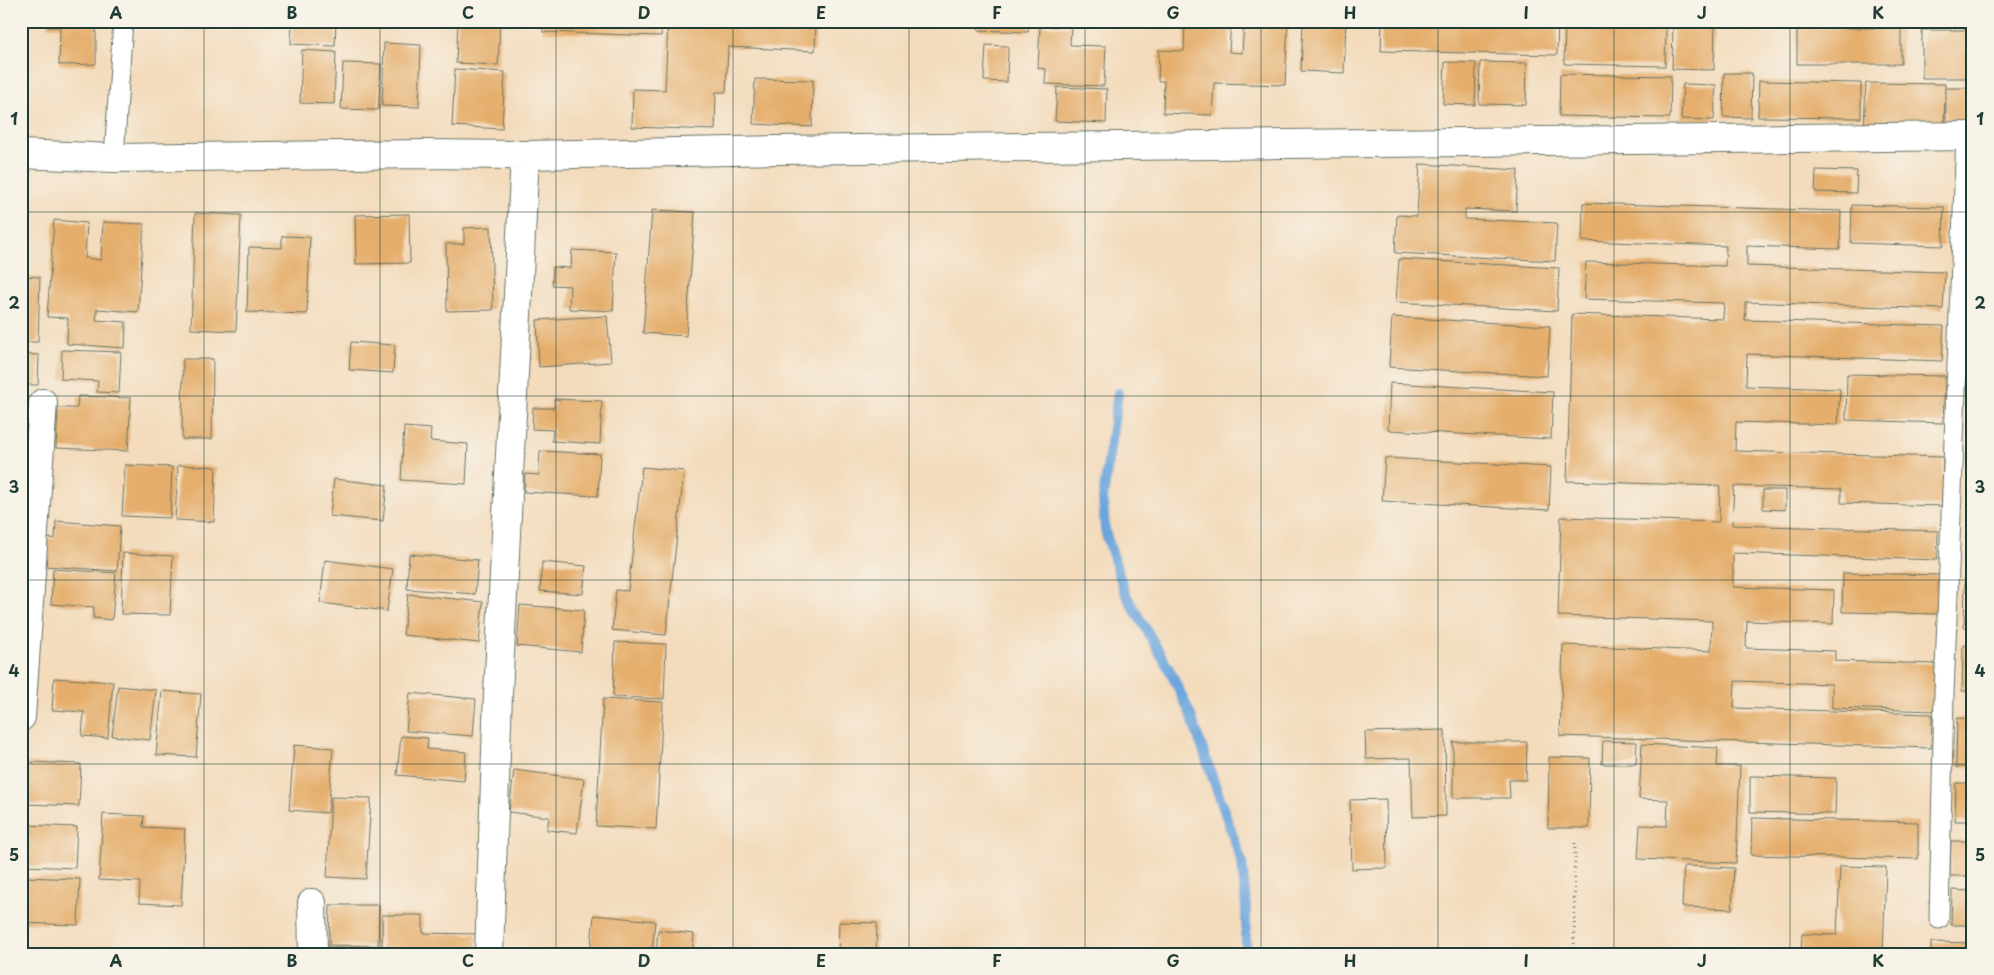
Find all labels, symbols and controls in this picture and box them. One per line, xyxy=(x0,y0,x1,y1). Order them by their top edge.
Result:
text: A xyxy=(110,0,123,24)
text: B xyxy=(287,0,298,24)
text: C xyxy=(462,0,474,24)
text: D xyxy=(638,0,650,24)
text: E xyxy=(816,0,826,24)
text: F xyxy=(992,0,1002,24)
text: G xyxy=(1166,0,1180,24)
text: H xyxy=(1344,0,1356,24)
text: I xyxy=(1523,0,1529,24)
text: J xyxy=(1697,0,1707,24)
text: K xyxy=(1872,0,1884,24)
text: 1 xyxy=(10,106,18,130)
text: 1 xyxy=(1976,106,1984,130)
text: 2 xyxy=(8,290,20,314)
text: 2 xyxy=(1974,290,1986,314)
text: 3 xyxy=(9,474,19,498)
text: 3 xyxy=(1975,474,1985,498)
text: 4 xyxy=(9,658,20,682)
text: 4 xyxy=(1975,658,1986,682)
text: 5 xyxy=(9,842,19,866)
text: 5 xyxy=(1975,842,1985,866)
text: A xyxy=(110,948,123,972)
text: B xyxy=(287,948,298,972)
text: C xyxy=(462,948,474,972)
text: D xyxy=(638,948,650,972)
text: E xyxy=(816,948,826,972)
text: F xyxy=(992,948,1002,972)
text: G xyxy=(1166,948,1180,972)
text: H xyxy=(1344,948,1356,972)
text: I xyxy=(1523,948,1529,972)
text: J xyxy=(1697,948,1707,972)
text: K xyxy=(1872,948,1884,972)

